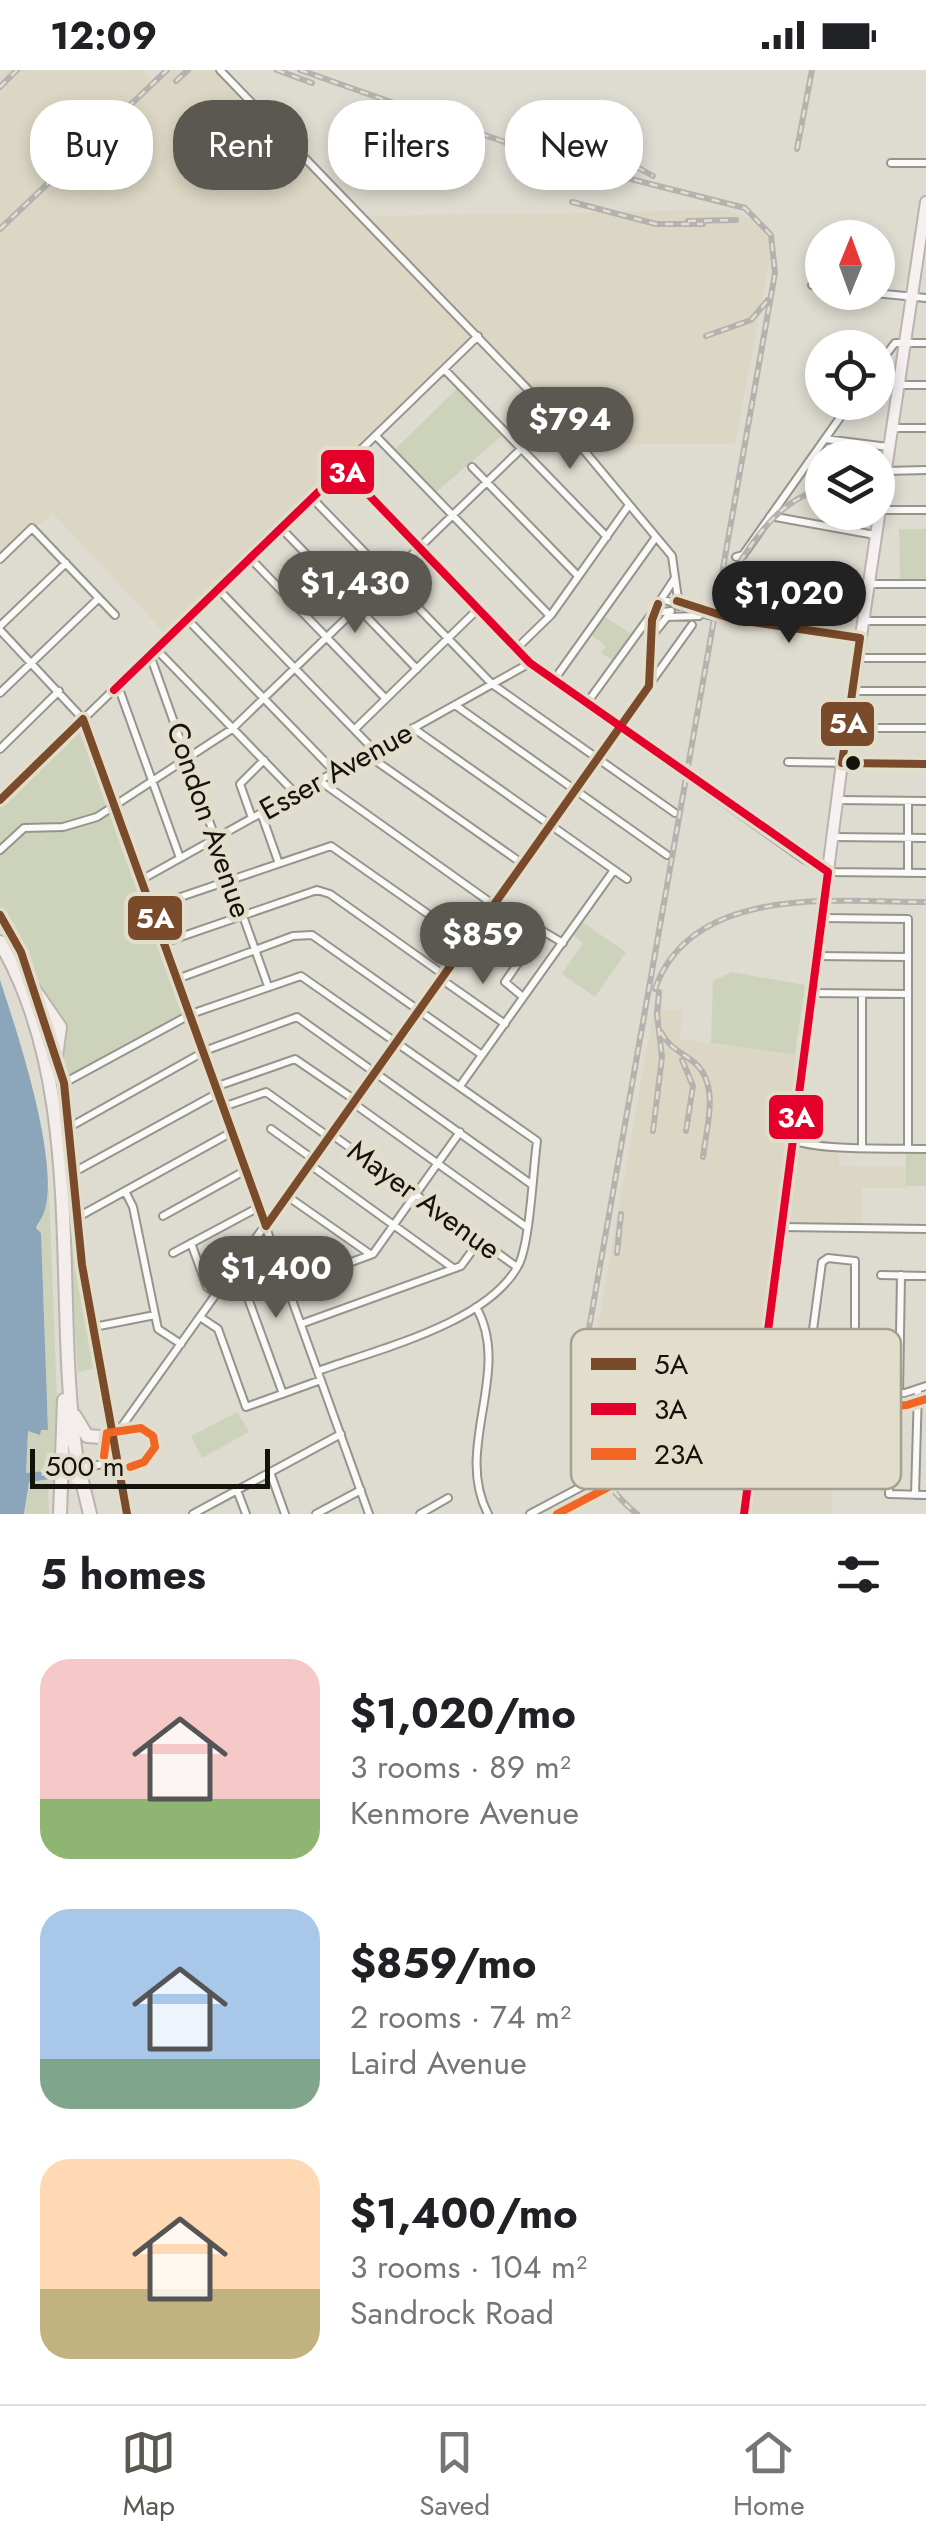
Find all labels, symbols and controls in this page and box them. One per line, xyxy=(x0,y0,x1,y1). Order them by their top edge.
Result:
text: 12:09 xyxy=(50,8,157,63)
chip: Buy xyxy=(30,100,153,190)
chip: Rent xyxy=(173,100,308,190)
chip: Filters xyxy=(328,100,485,190)
chip: New xyxy=(505,100,643,190)
north arrow xyxy=(805,220,895,310)
map controls xyxy=(805,220,895,530)
button: locate xyxy=(805,330,895,420)
pin: $794 xyxy=(511,387,629,472)
text: $794 xyxy=(529,396,611,442)
button: layers xyxy=(805,440,895,530)
line badge: 3A xyxy=(319,448,376,496)
text: 3A xyxy=(328,452,366,493)
pin: $1,430 xyxy=(274,551,436,636)
text: $1,430 xyxy=(300,560,410,606)
pin: $1,020 xyxy=(708,561,870,646)
text: $1,020 xyxy=(734,570,844,616)
line badge: 5A xyxy=(819,700,876,748)
text: 5A xyxy=(829,703,868,744)
street label: Esser Avenue xyxy=(251,711,420,830)
street label: Condon Avenue xyxy=(156,716,263,923)
unlabelled marker xyxy=(843,753,863,773)
line badge: 5A xyxy=(126,894,184,942)
text: 5A xyxy=(136,898,175,939)
pin: $859 xyxy=(424,902,542,987)
text: $859 xyxy=(442,911,524,957)
line badge: 3A xyxy=(767,1093,825,1141)
text: 3A xyxy=(777,1097,815,1138)
street label: Mayer Avenue xyxy=(339,1129,510,1270)
pin: $1,400 xyxy=(195,1236,357,1321)
text: $1,400 xyxy=(220,1245,332,1291)
legend xyxy=(571,1329,901,1489)
text: 5A xyxy=(654,1344,689,1385)
text: 3A xyxy=(654,1389,688,1430)
text: 23A xyxy=(654,1434,704,1475)
scale bar xyxy=(30,1444,270,1488)
text: 500 m xyxy=(45,1446,125,1487)
text: 5 homes xyxy=(40,1544,206,1605)
icon: filters xyxy=(831,1547,886,1602)
text: $1,020/mo xyxy=(350,1683,576,1744)
icon: home xyxy=(120,1699,240,1819)
text: 3 rooms · 89 m² xyxy=(350,1744,571,1790)
text: Kenmore Avenue xyxy=(350,1790,579,1836)
text: $859/mo xyxy=(350,1933,537,1994)
icon: home xyxy=(120,1949,240,2069)
text: 2 rooms · 74 m² xyxy=(350,1994,571,2040)
text: Laird Avenue xyxy=(350,2040,527,2086)
text: $1,400/mo xyxy=(350,2183,578,2244)
icon: home xyxy=(120,2199,240,2319)
text: 3 rooms · 104 m² xyxy=(350,2244,587,2290)
text: Sandrock Road xyxy=(350,2290,554,2336)
tab: Map xyxy=(121,2425,176,2526)
tab: Saved xyxy=(419,2425,490,2526)
tab: Home xyxy=(733,2425,805,2526)

